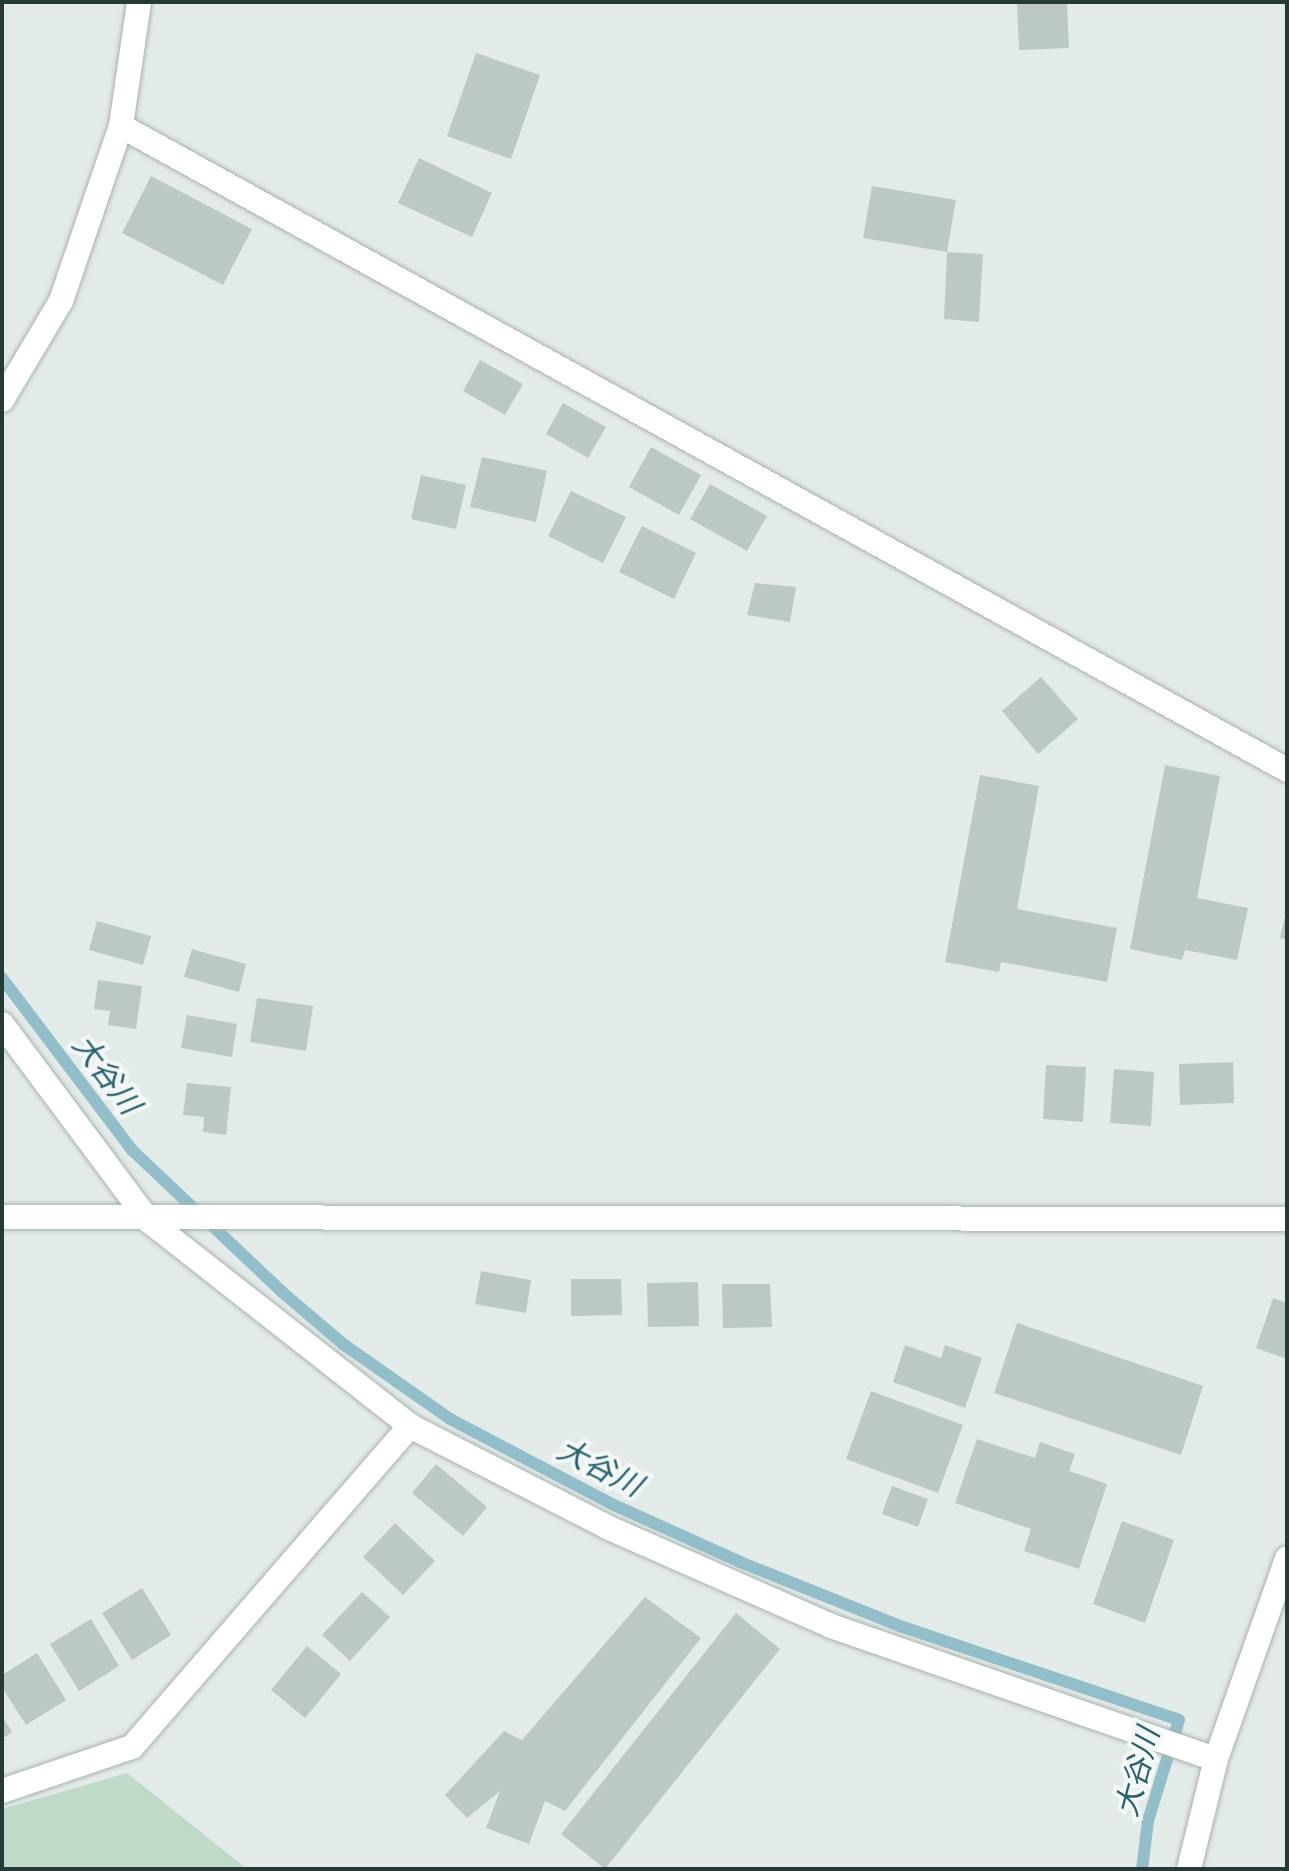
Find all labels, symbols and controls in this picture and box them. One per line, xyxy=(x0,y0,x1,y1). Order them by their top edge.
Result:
water label: 大谷川 xyxy=(66,1027,148,1121)
water label: 大谷川 xyxy=(552,1431,648,1503)
water label: 大谷川 xyxy=(1108,1724,1166,1820)

